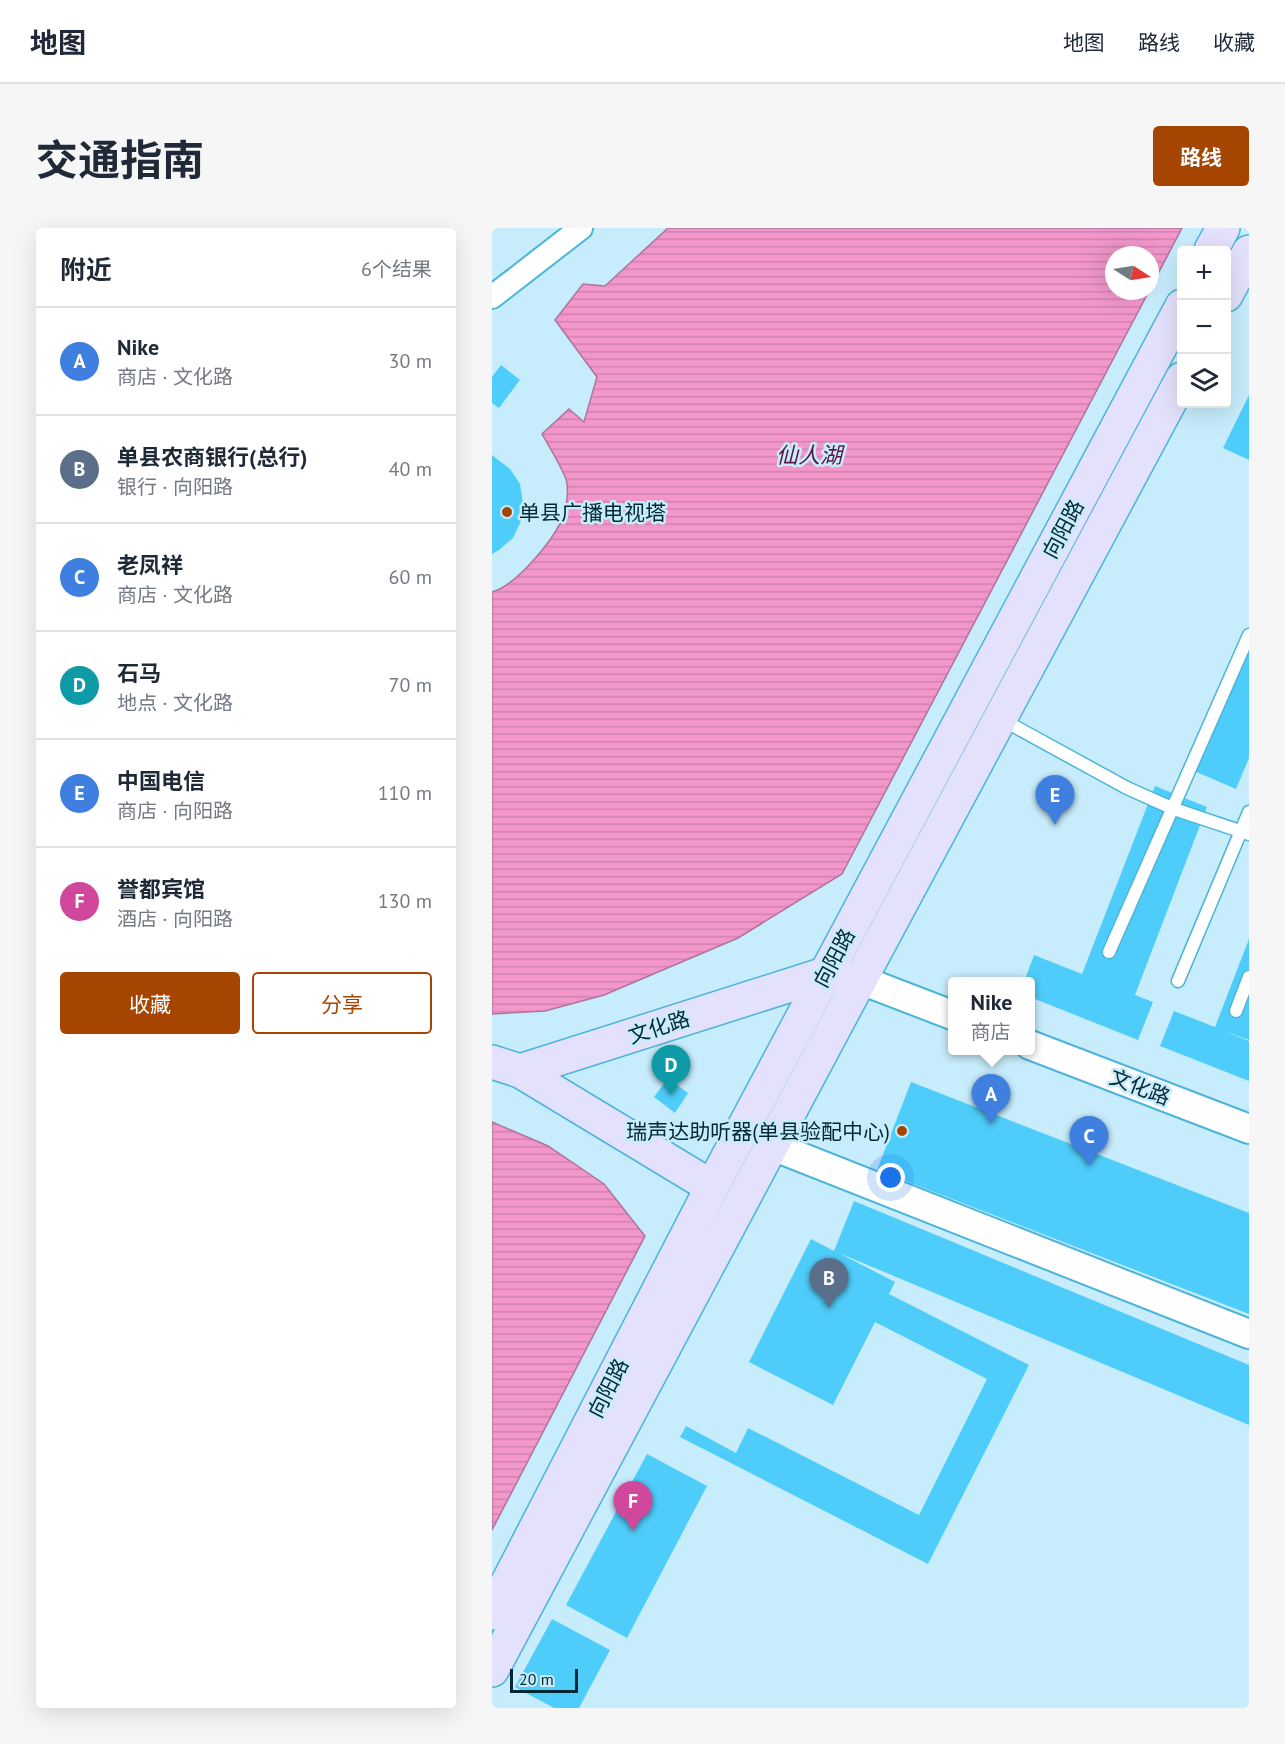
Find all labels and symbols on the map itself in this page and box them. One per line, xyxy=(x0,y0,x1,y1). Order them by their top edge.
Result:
north arrow xyxy=(1105,246,1159,300)
water label: 仙人湖 xyxy=(776,441,845,469)
street label: 向阳路 xyxy=(1036,495,1090,563)
place label: 单县广播电视塔 xyxy=(519,499,666,526)
marker: 单县广播电视塔 xyxy=(500,505,514,519)
pin: E xyxy=(1036,776,1074,825)
street label: 向阳路 xyxy=(807,924,861,992)
street label: 文化路 xyxy=(625,1004,693,1050)
pin: D xyxy=(652,1046,690,1095)
street label: 文化路 xyxy=(1106,1063,1174,1111)
pin: A xyxy=(972,1074,1010,1124)
pin: C xyxy=(1070,1116,1108,1166)
place label: 瑞声达助听器(单县验配中心) xyxy=(626,1118,890,1145)
marker: 瑞声达助听器(单县验配中心) xyxy=(895,1124,909,1138)
your location xyxy=(876,1163,905,1192)
pin: B xyxy=(810,1258,848,1308)
street label: 向阳路 xyxy=(582,1354,634,1422)
pin: F xyxy=(614,1482,652,1531)
scale bar xyxy=(510,1666,578,1694)

